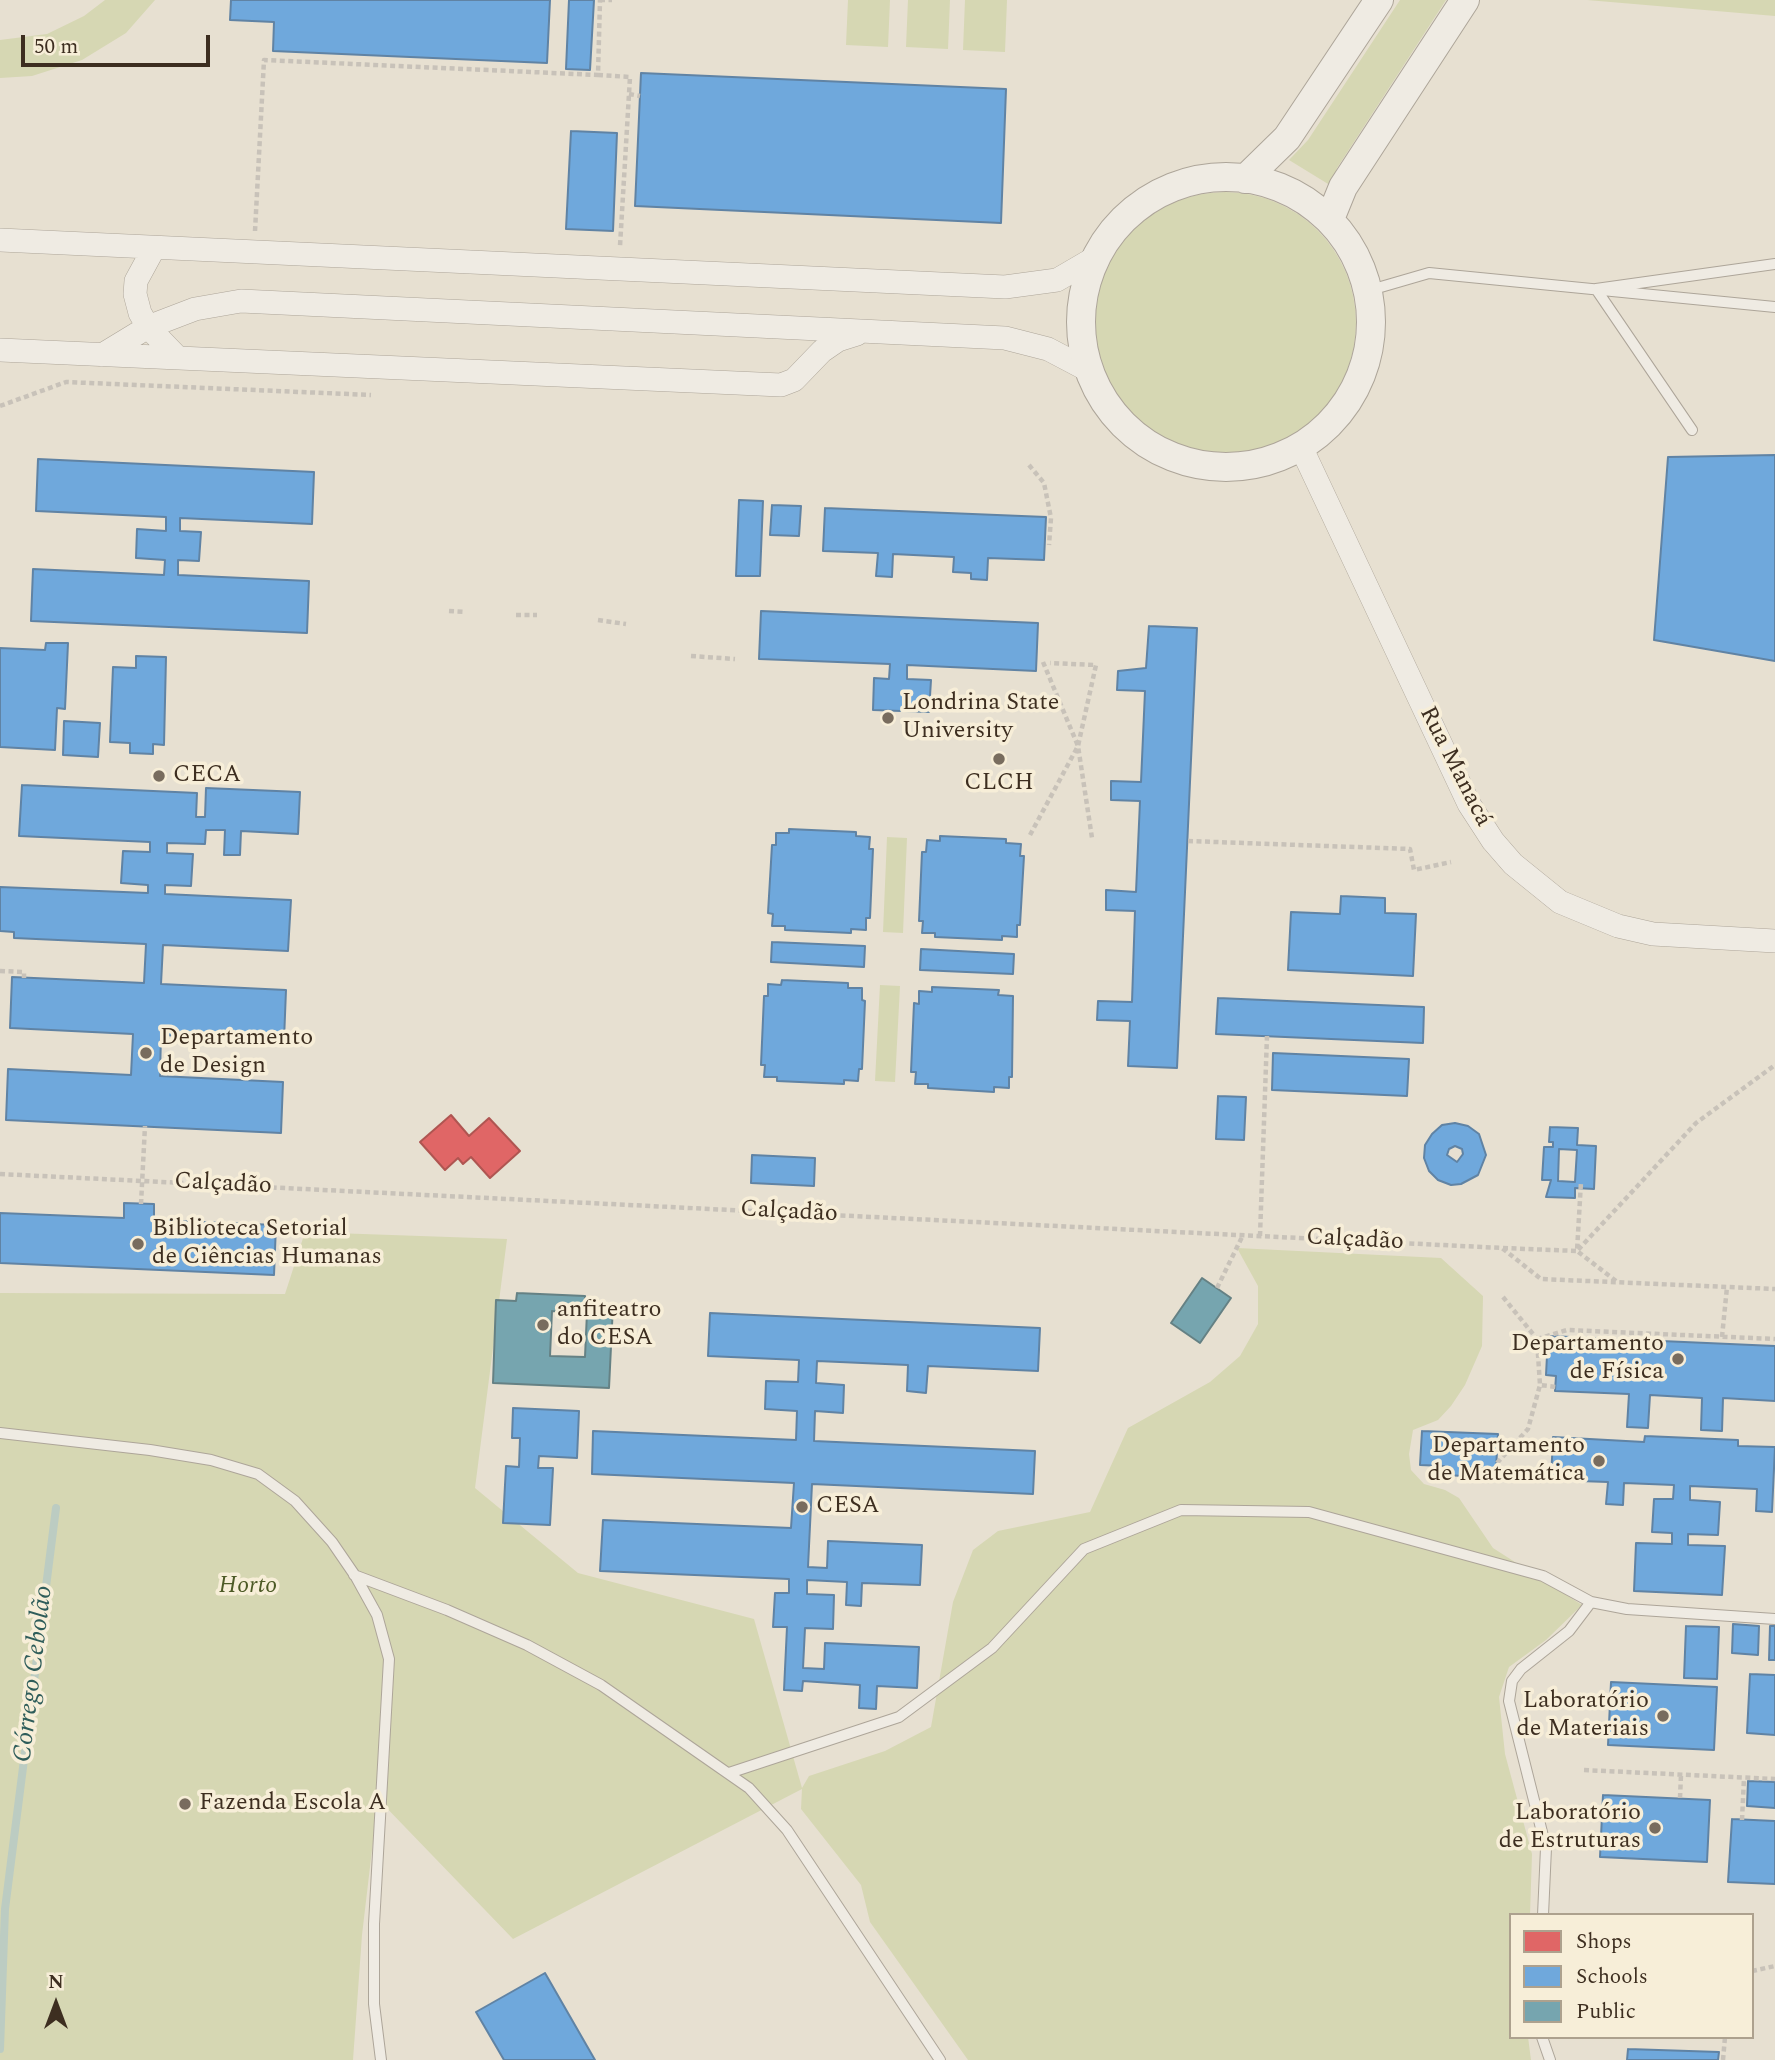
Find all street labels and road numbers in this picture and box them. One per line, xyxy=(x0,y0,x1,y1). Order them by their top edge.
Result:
street label: Rua Manacá xyxy=(1412,702,1496,832)
street label: Calçadão xyxy=(174,1168,272,1202)
street label: Calçadão xyxy=(740,1196,838,1230)
street label: Calçadão xyxy=(1306,1224,1404,1258)

